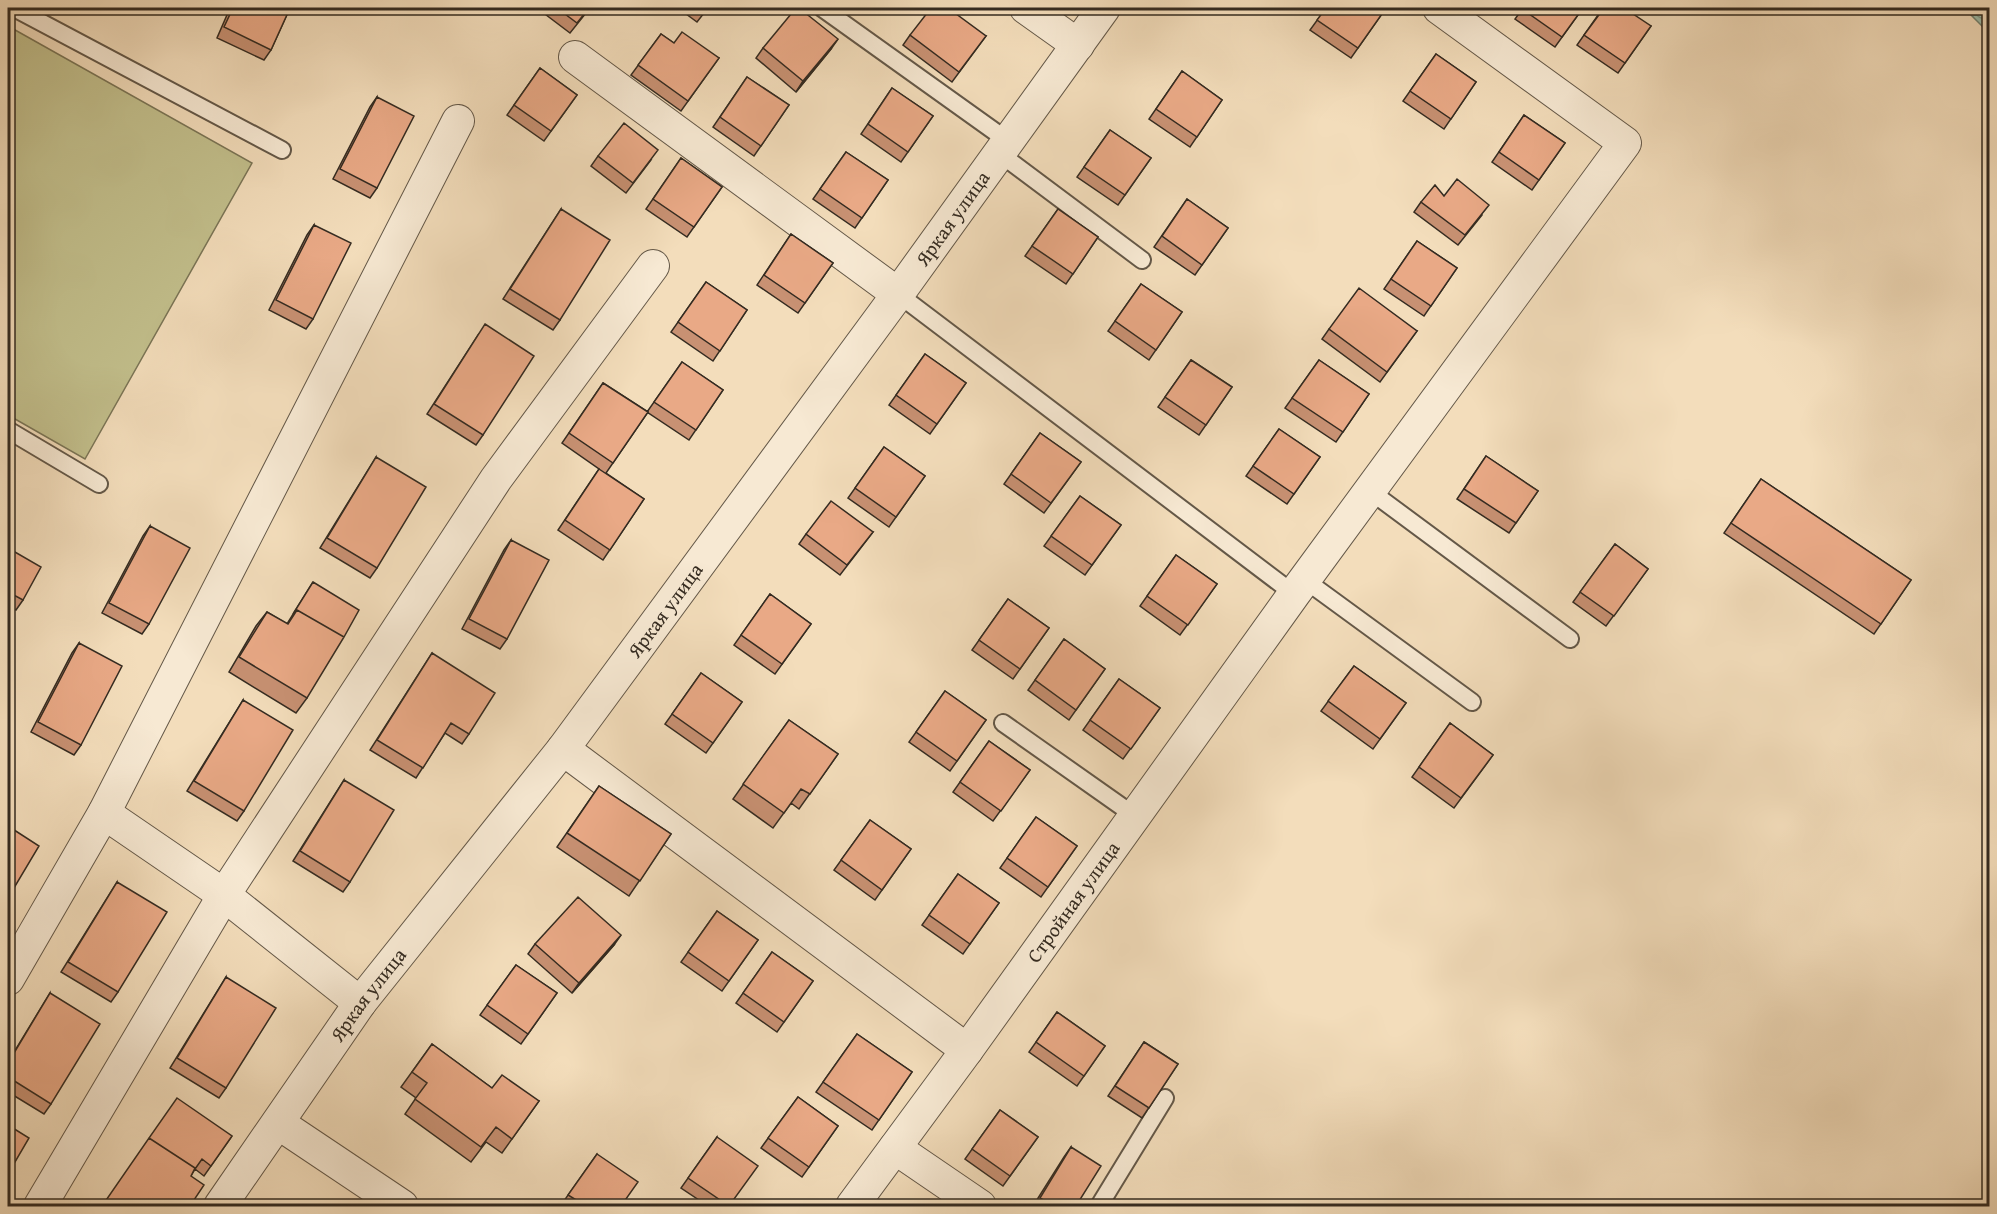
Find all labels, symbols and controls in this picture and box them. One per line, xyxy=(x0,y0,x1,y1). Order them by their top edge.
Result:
street label: Яркая улица xyxy=(907,164,997,272)
street label: Яркая улица xyxy=(620,556,710,664)
street label: Стройная улица xyxy=(1019,835,1127,968)
street label: Яркая улица xyxy=(322,941,413,1048)

